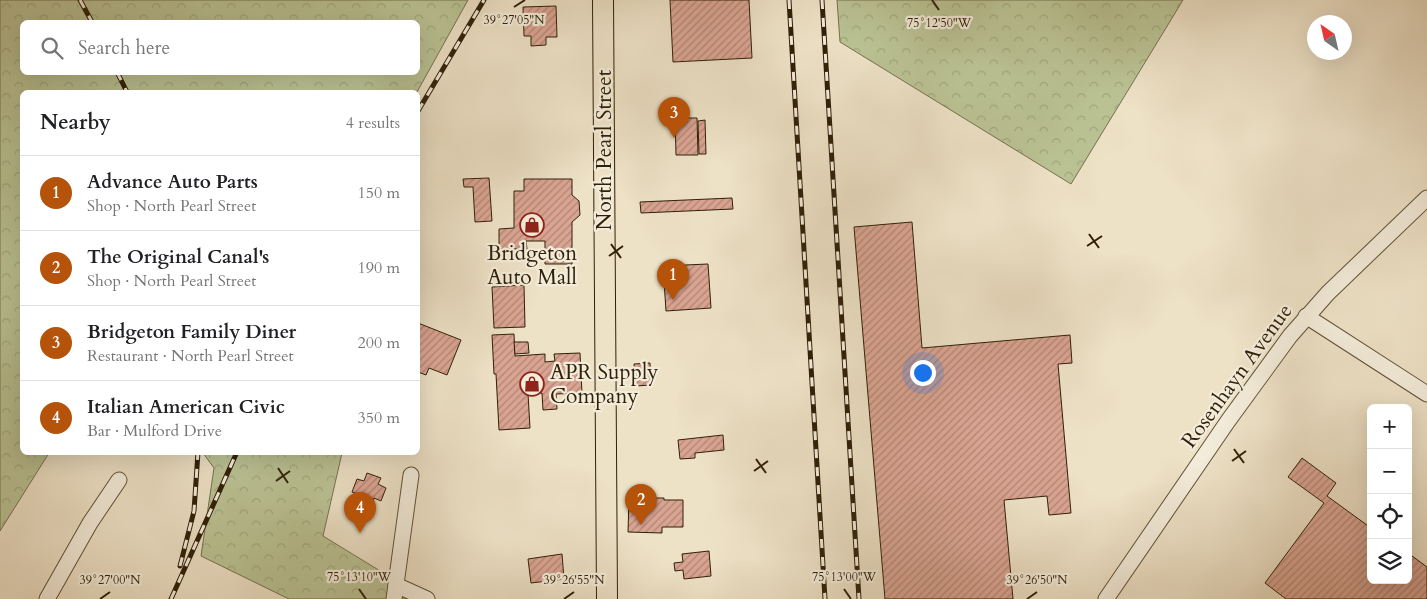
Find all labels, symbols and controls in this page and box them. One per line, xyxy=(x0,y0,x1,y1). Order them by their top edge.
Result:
text: 39°27'05"N xyxy=(484,12,545,28)
text: 75°12'50"W xyxy=(907,15,972,31)
north arrow xyxy=(1307,15,1352,60)
search box xyxy=(20,20,420,75)
icon: search xyxy=(38,34,66,62)
text: Search here xyxy=(78,35,170,61)
street label: North Pearl Street xyxy=(590,69,619,230)
pin: 3 xyxy=(658,97,690,138)
text: Nearby xyxy=(40,108,111,137)
text: 4 results xyxy=(346,112,400,134)
text: Advance Auto Parts xyxy=(87,169,258,195)
text: 1 xyxy=(52,182,60,204)
text: 150 m xyxy=(358,182,400,204)
text: Shop · North Pearl Street xyxy=(87,195,256,217)
shop icon: Bridgeton Auto Mall xyxy=(519,212,545,238)
place label: Bridgeton Auto Mall xyxy=(487,239,577,292)
text: The Original Canal's xyxy=(87,244,269,270)
text: 2 xyxy=(52,257,60,279)
text: 190 m xyxy=(358,257,400,279)
pin: 1 xyxy=(657,259,689,300)
text: Shop · North Pearl Street xyxy=(87,270,256,292)
street label: Rosenhayn Avenue xyxy=(1175,298,1299,454)
text: Bridgeton Family Diner xyxy=(87,319,296,345)
text: 3 xyxy=(52,332,60,354)
text: 200 m xyxy=(358,332,400,354)
text: Restaurant · North Pearl Street xyxy=(87,345,294,367)
place label: APR Supply Company xyxy=(550,358,658,411)
your location xyxy=(910,360,936,386)
shop icon: APR Supply Company xyxy=(519,371,545,397)
text: Italian American Civic xyxy=(87,394,285,420)
map controls xyxy=(1367,404,1412,584)
button: + xyxy=(1367,404,1412,449)
text: 4 xyxy=(52,407,60,429)
text: 350 m xyxy=(358,407,400,429)
text: Bar · Mulford Drive xyxy=(87,420,222,442)
button: − xyxy=(1367,449,1412,494)
pin: 2 xyxy=(625,484,657,525)
pin: 4 xyxy=(344,492,376,533)
button: locate xyxy=(1367,494,1412,539)
button: layers xyxy=(1367,539,1412,584)
text: 75°13'10"W xyxy=(327,569,392,585)
text: 75°13'00"W xyxy=(812,569,877,585)
text: 39°27'00"N xyxy=(80,572,141,588)
text: 39°26'55"N xyxy=(544,572,605,588)
text: 39°26'50"N xyxy=(1007,572,1068,588)

